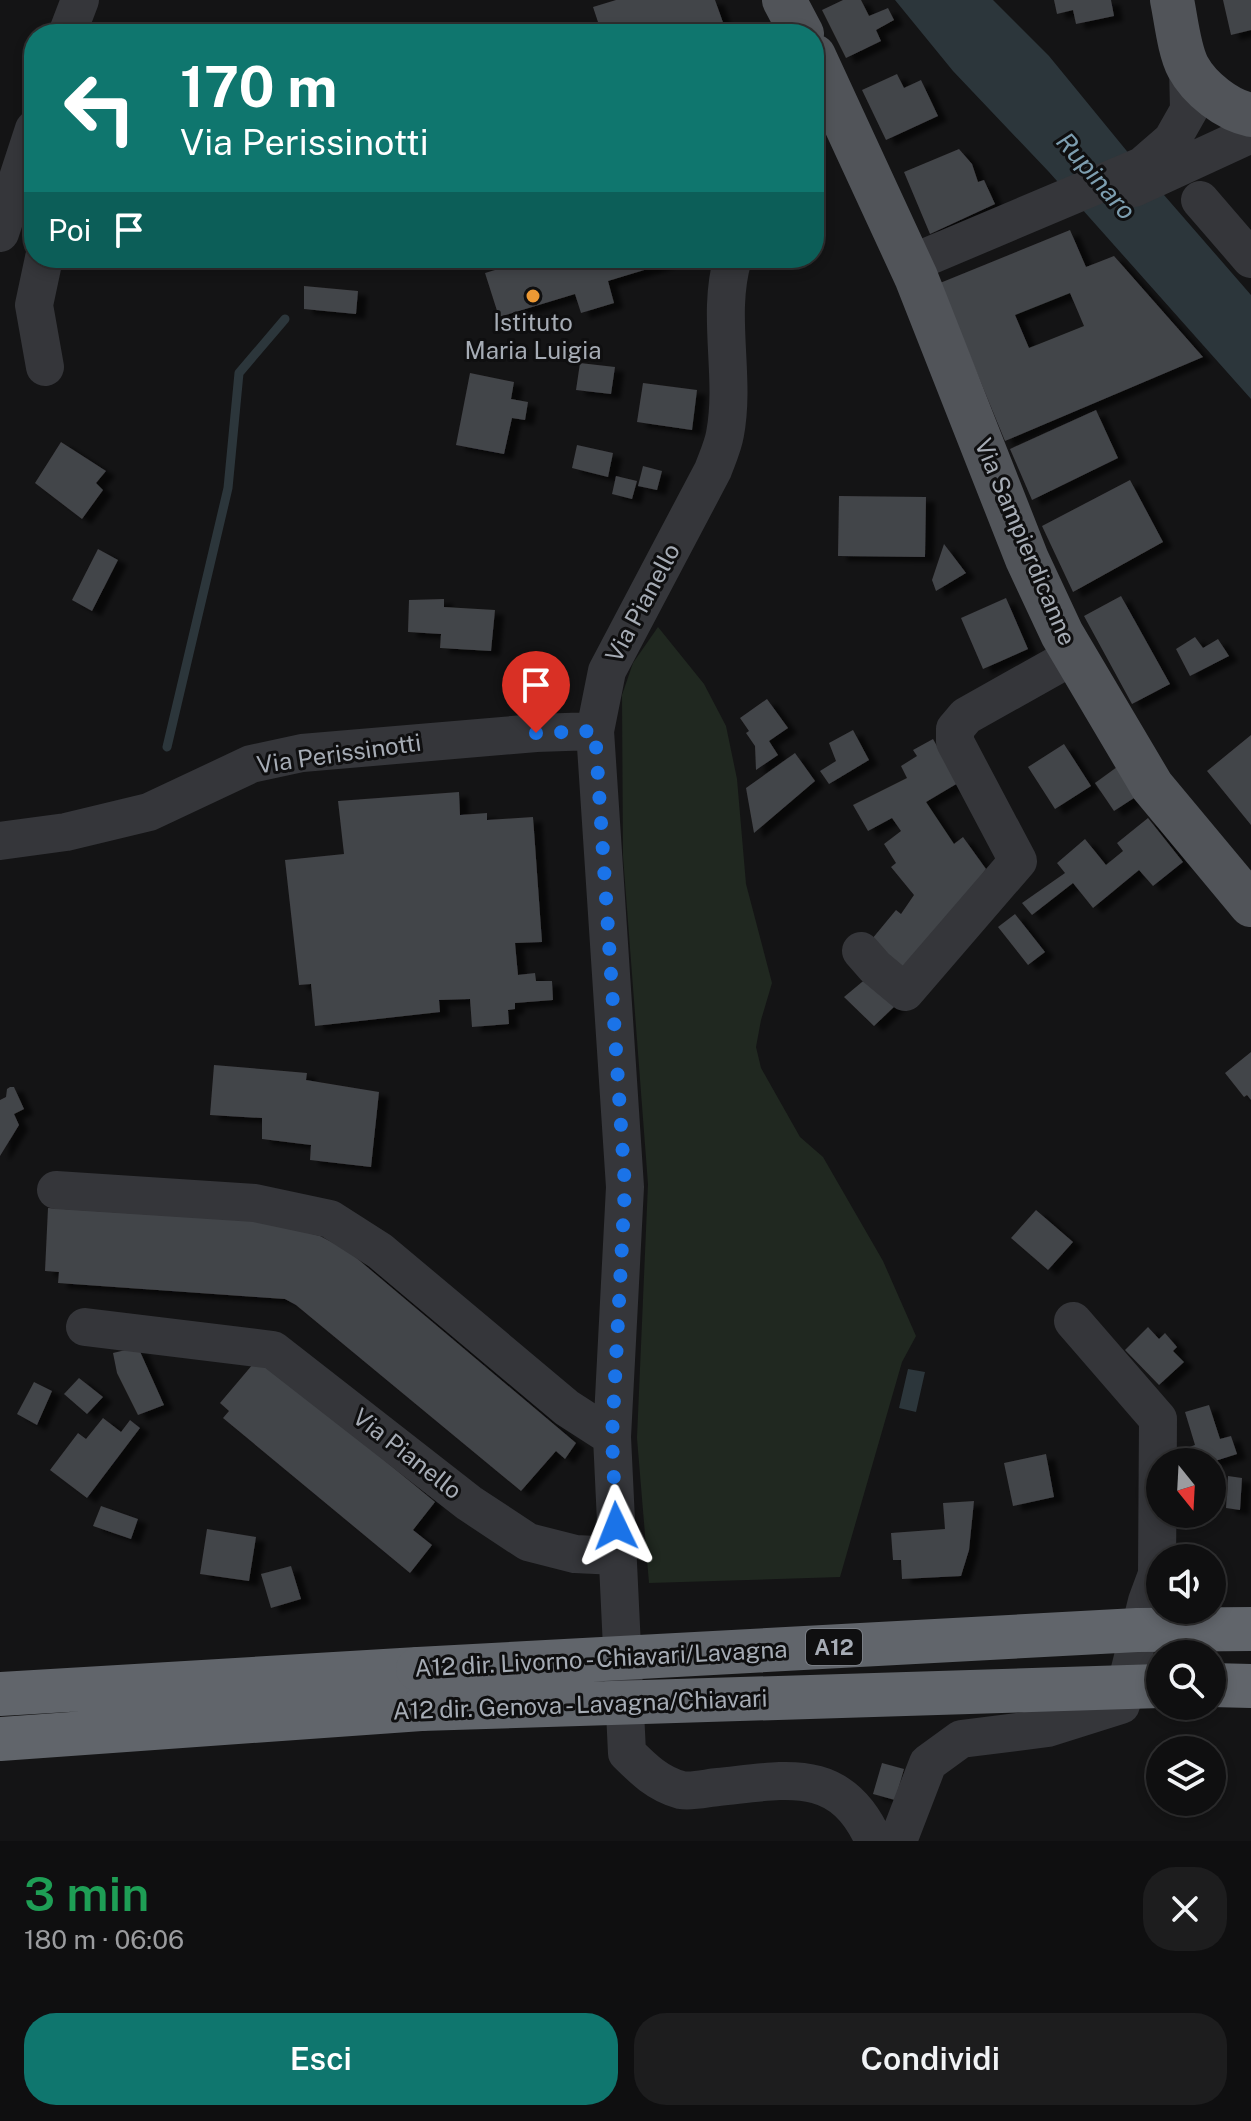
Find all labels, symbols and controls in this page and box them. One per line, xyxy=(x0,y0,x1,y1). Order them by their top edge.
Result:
text: 170 m xyxy=(180,54,337,120)
icon: left xyxy=(48,56,152,160)
text: Via Perissinotti xyxy=(180,121,429,163)
water label: Rupinaro xyxy=(1050,126,1143,225)
icon: arrive xyxy=(107,208,151,252)
text: Poi xyxy=(48,212,91,248)
marker: Istituto Maria Luigia xyxy=(524,287,542,305)
place label: Istituto Maria Luigia xyxy=(465,308,601,364)
street label: Via Sampierdicanne xyxy=(970,434,1082,649)
street label: Via Pianello xyxy=(599,538,685,667)
pin xyxy=(502,651,570,733)
icon: arrive xyxy=(514,663,558,707)
street label: Via Perissinotti xyxy=(255,728,423,778)
street label: Via Pianello xyxy=(348,1402,468,1504)
north arrow xyxy=(1146,1448,1226,1528)
map controls xyxy=(1146,1448,1226,1816)
position arrow xyxy=(574,1484,658,1568)
button: sound xyxy=(1146,1544,1226,1624)
road number: A12 xyxy=(806,1629,862,1665)
street label: A12 dir. Livorno - Chiavari/Lavagna xyxy=(414,1634,788,1682)
button: search xyxy=(1146,1640,1226,1720)
street label: A12 dir. Genova - Lavagna/Chiavari xyxy=(392,1683,768,1725)
button: layers xyxy=(1146,1736,1226,1816)
text: 3 min xyxy=(24,1865,149,1922)
button: close xyxy=(1143,1867,1227,1951)
text: 180 m · 06:06 xyxy=(24,1924,184,1955)
button: Esci xyxy=(24,2013,618,2105)
button: Condividi xyxy=(634,2013,1227,2105)

